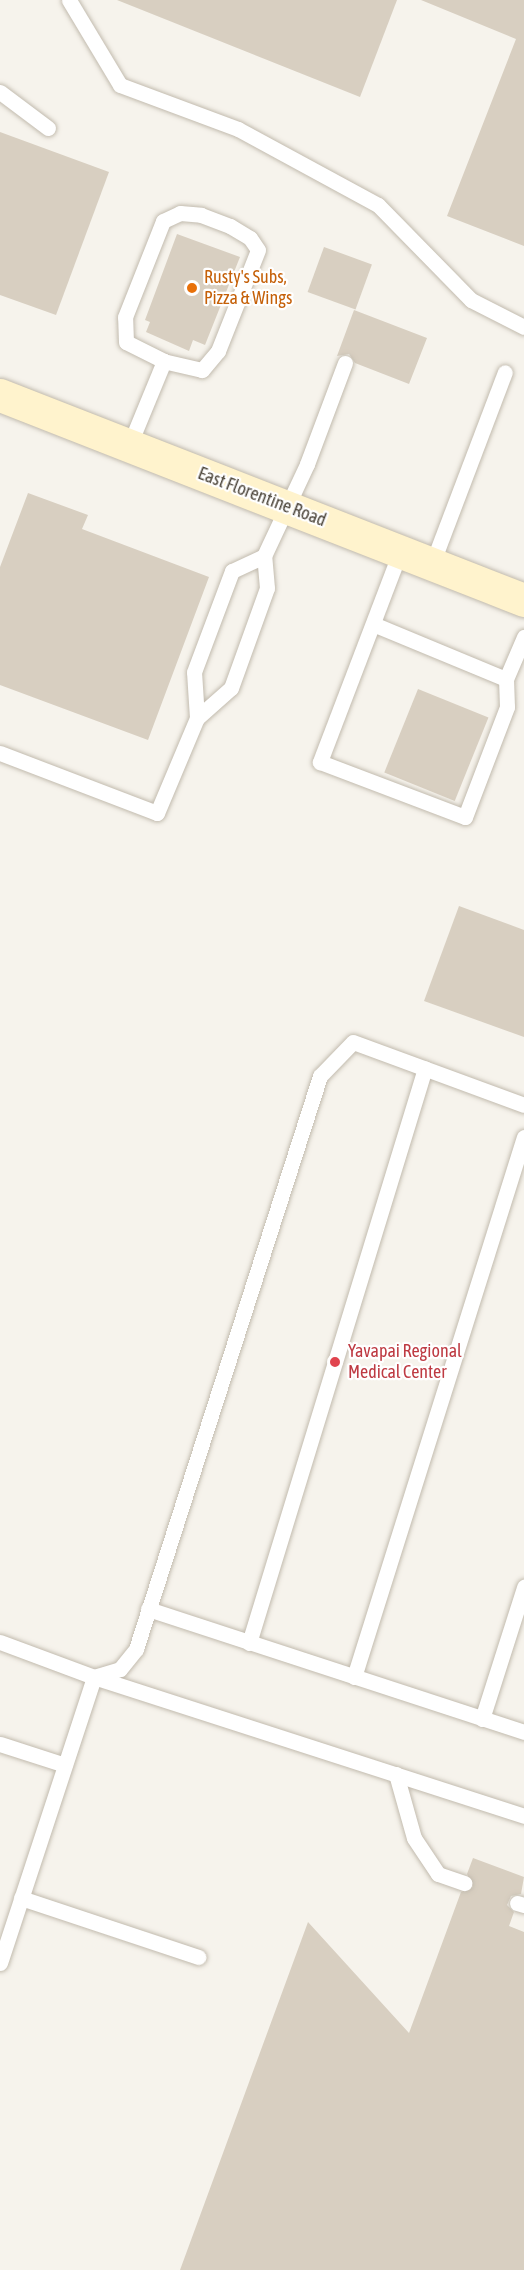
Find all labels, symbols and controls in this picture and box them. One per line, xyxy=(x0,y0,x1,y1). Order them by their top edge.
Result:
place label: Rusty's Subs, Pizza & Wings xyxy=(204,267,292,310)
marker: Rusty's Subs, Pizza & Wings xyxy=(185,281,199,295)
street label: East Florentine Road xyxy=(195,463,329,531)
place label: Yavapai Regional Medical Center xyxy=(348,1341,462,1384)
marker: Yavapai Regional Medical Center xyxy=(326,1353,344,1371)

